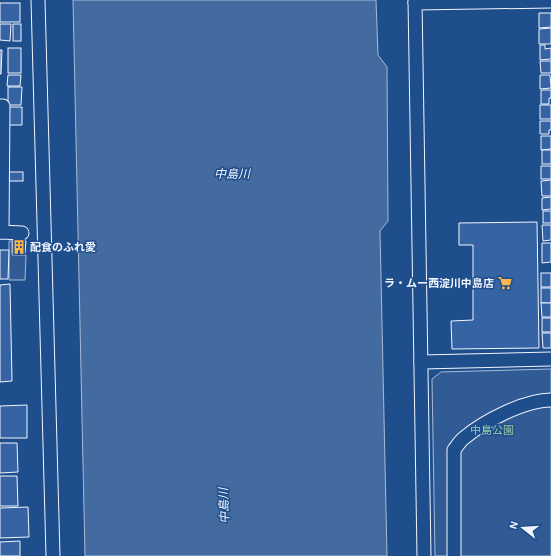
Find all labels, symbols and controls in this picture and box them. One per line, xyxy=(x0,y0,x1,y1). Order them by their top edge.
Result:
water label: 中島川 xyxy=(214,167,252,181)
building icon: 配食のふれ愛 xyxy=(11,239,27,255)
place label: 配食のふれ愛 xyxy=(30,241,96,254)
supermarket icon: ラ・ムー西淀川中島店 xyxy=(497,275,513,291)
place label: ラ・ムー西淀川中島店 xyxy=(384,277,494,290)
park label: 中島公園 xyxy=(470,424,514,437)
water label: 中島川 xyxy=(216,486,232,524)
north arrow xyxy=(503,508,543,548)
text: N xyxy=(507,520,521,531)

